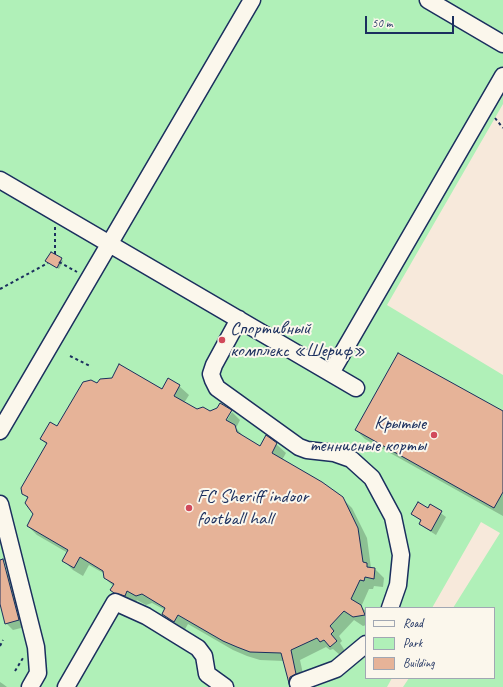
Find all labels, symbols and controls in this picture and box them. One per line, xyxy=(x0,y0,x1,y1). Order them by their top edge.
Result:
scale bar xyxy=(367,8,456,34)
text: 50 m xyxy=(372,15,392,31)
place label: Спортивный комплекс «Шериф» xyxy=(230,318,365,362)
marker: Спортивный комплекс «Шериф» xyxy=(217,335,227,345)
place label: Крытые теннисные корты xyxy=(309,413,426,457)
marker: Крытые теннисные корты xyxy=(429,430,439,440)
place label: FC Sheriff indoor football hall xyxy=(197,486,308,530)
marker: FC Sheriff indoor football hall xyxy=(184,503,194,513)
legend xyxy=(365,607,495,679)
text: Road xyxy=(403,615,423,631)
text: Park xyxy=(403,635,422,651)
text: Building xyxy=(403,655,435,671)

